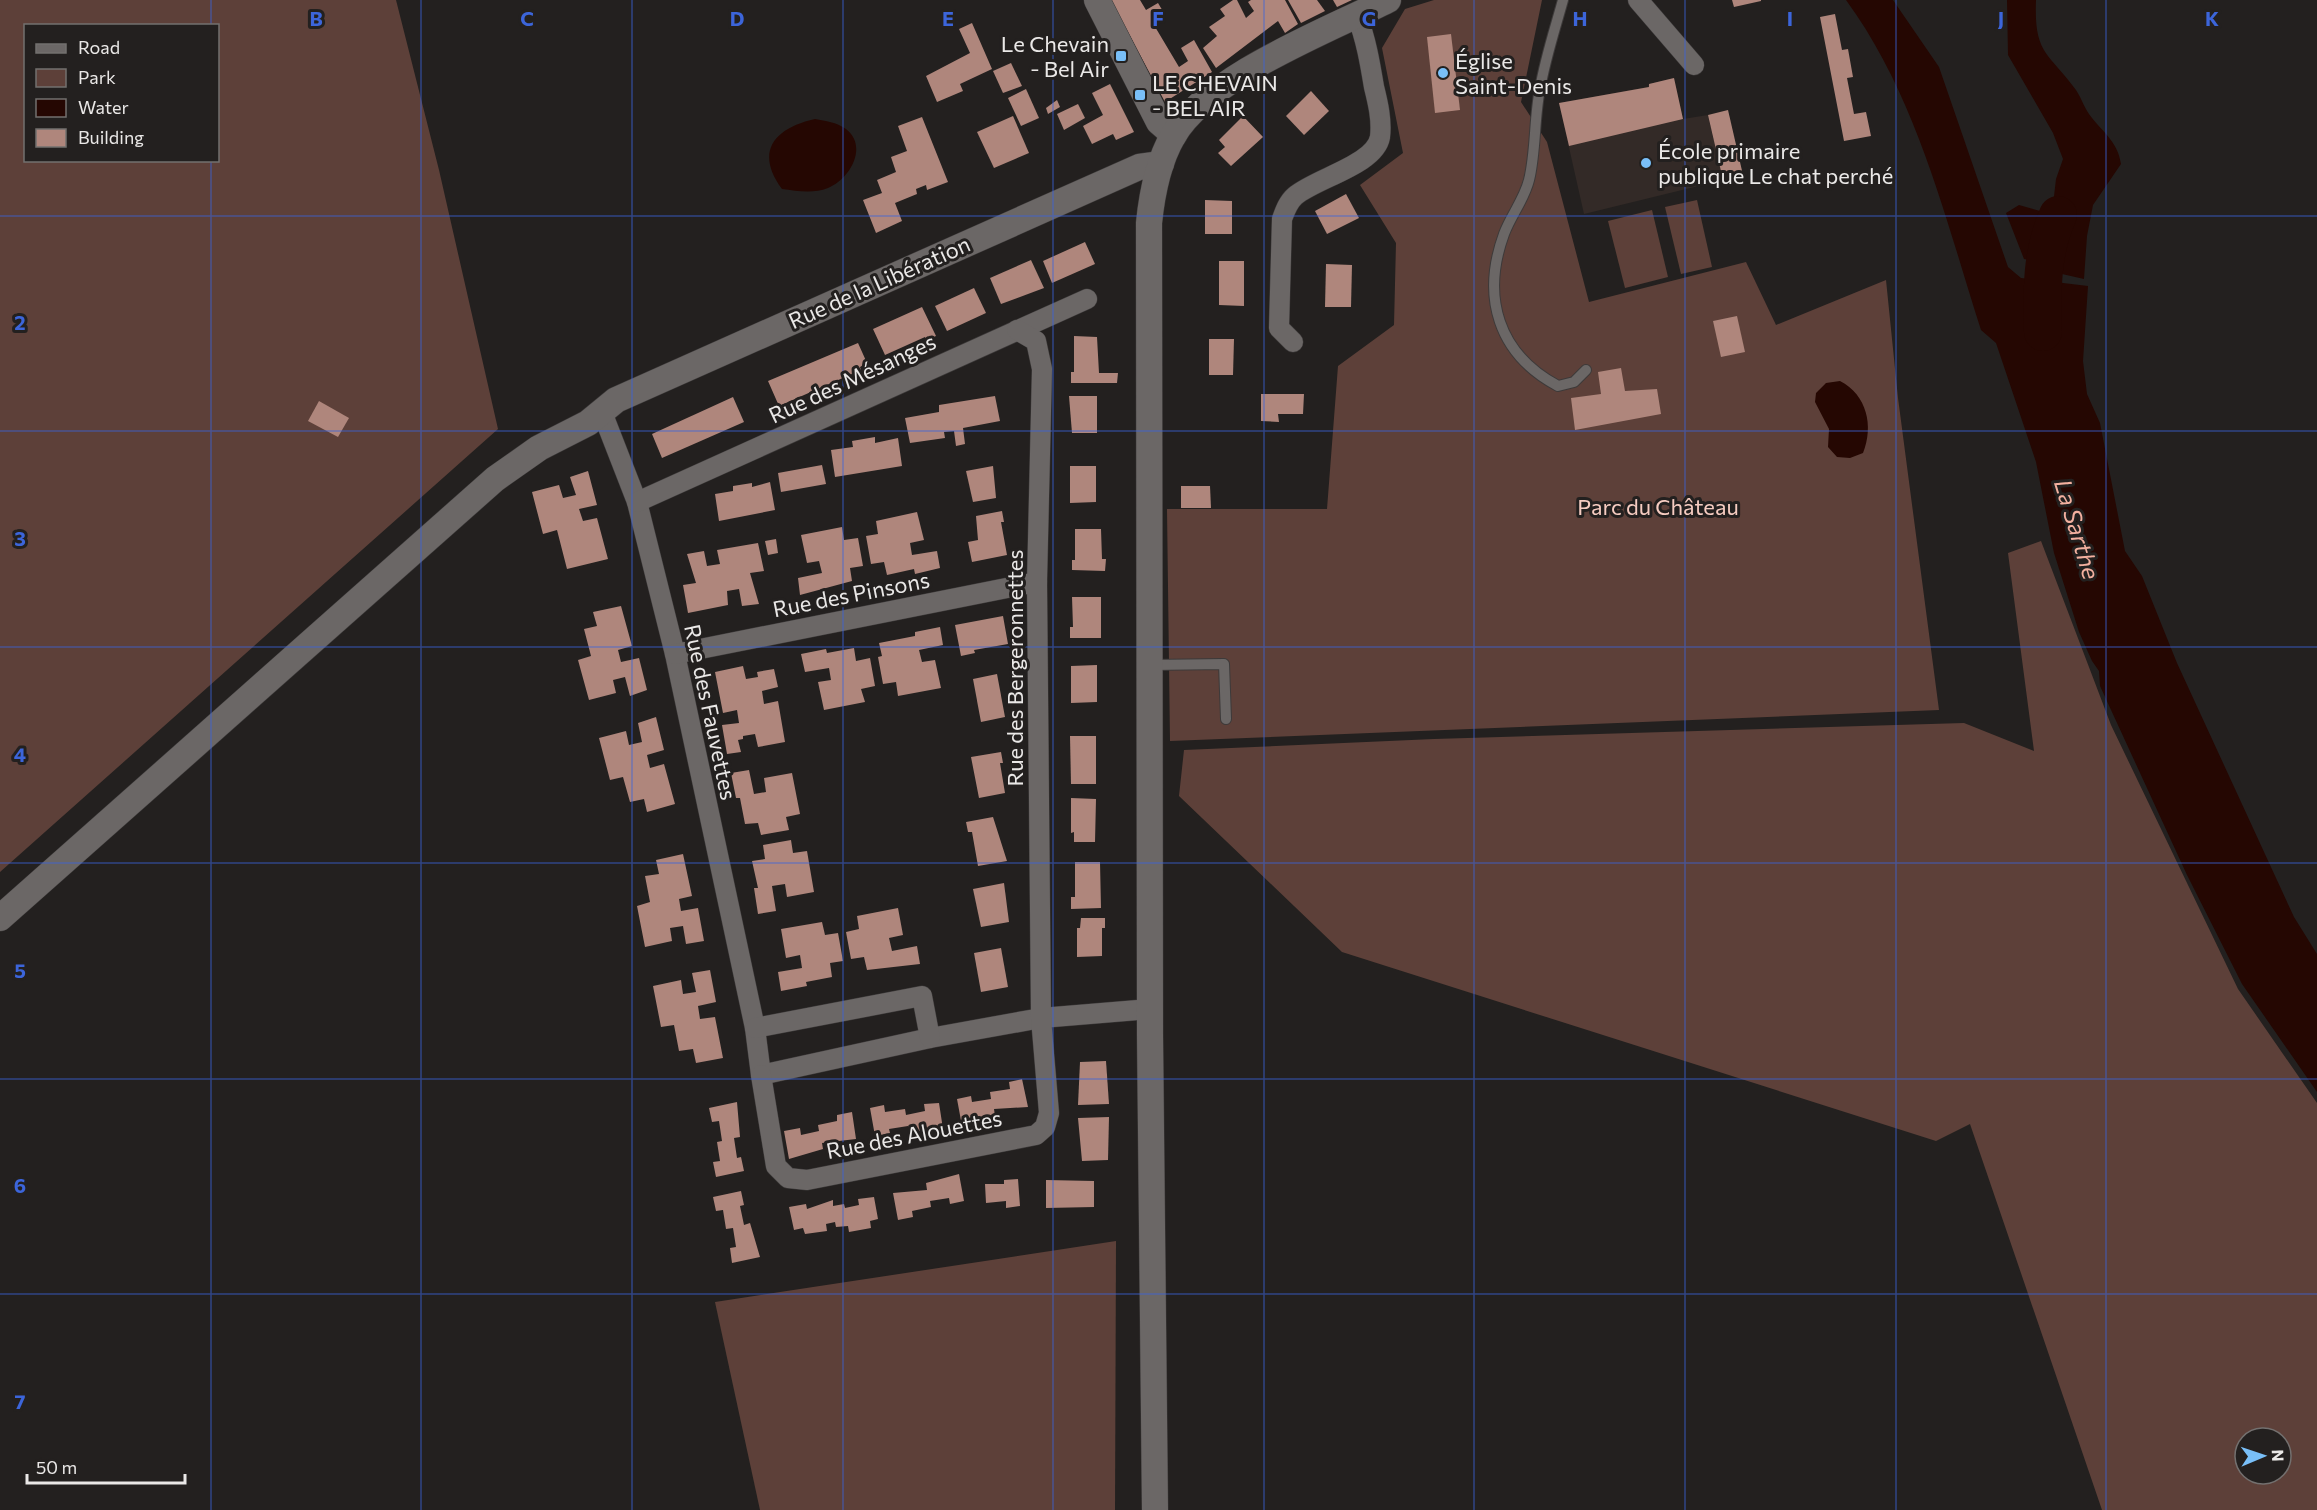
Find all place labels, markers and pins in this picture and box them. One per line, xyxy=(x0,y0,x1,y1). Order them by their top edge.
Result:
place label: Le Chevain - Bel Air xyxy=(1001,30,1109,82)
place label: Église Saint-Denis xyxy=(1455,47,1572,99)
marker: Le Chevain - Bel Air xyxy=(1114,49,1128,63)
marker: Église Saint-Denis xyxy=(1436,66,1450,80)
place label: LE CHEVAIN - BEL AIR xyxy=(1152,69,1278,121)
marker: LE CHEVAIN - BEL AIR xyxy=(1133,88,1147,102)
place label: École primaire publique Le chat perché xyxy=(1658,137,1893,189)
marker: École primaire publique Le chat perché xyxy=(1639,156,1653,170)

